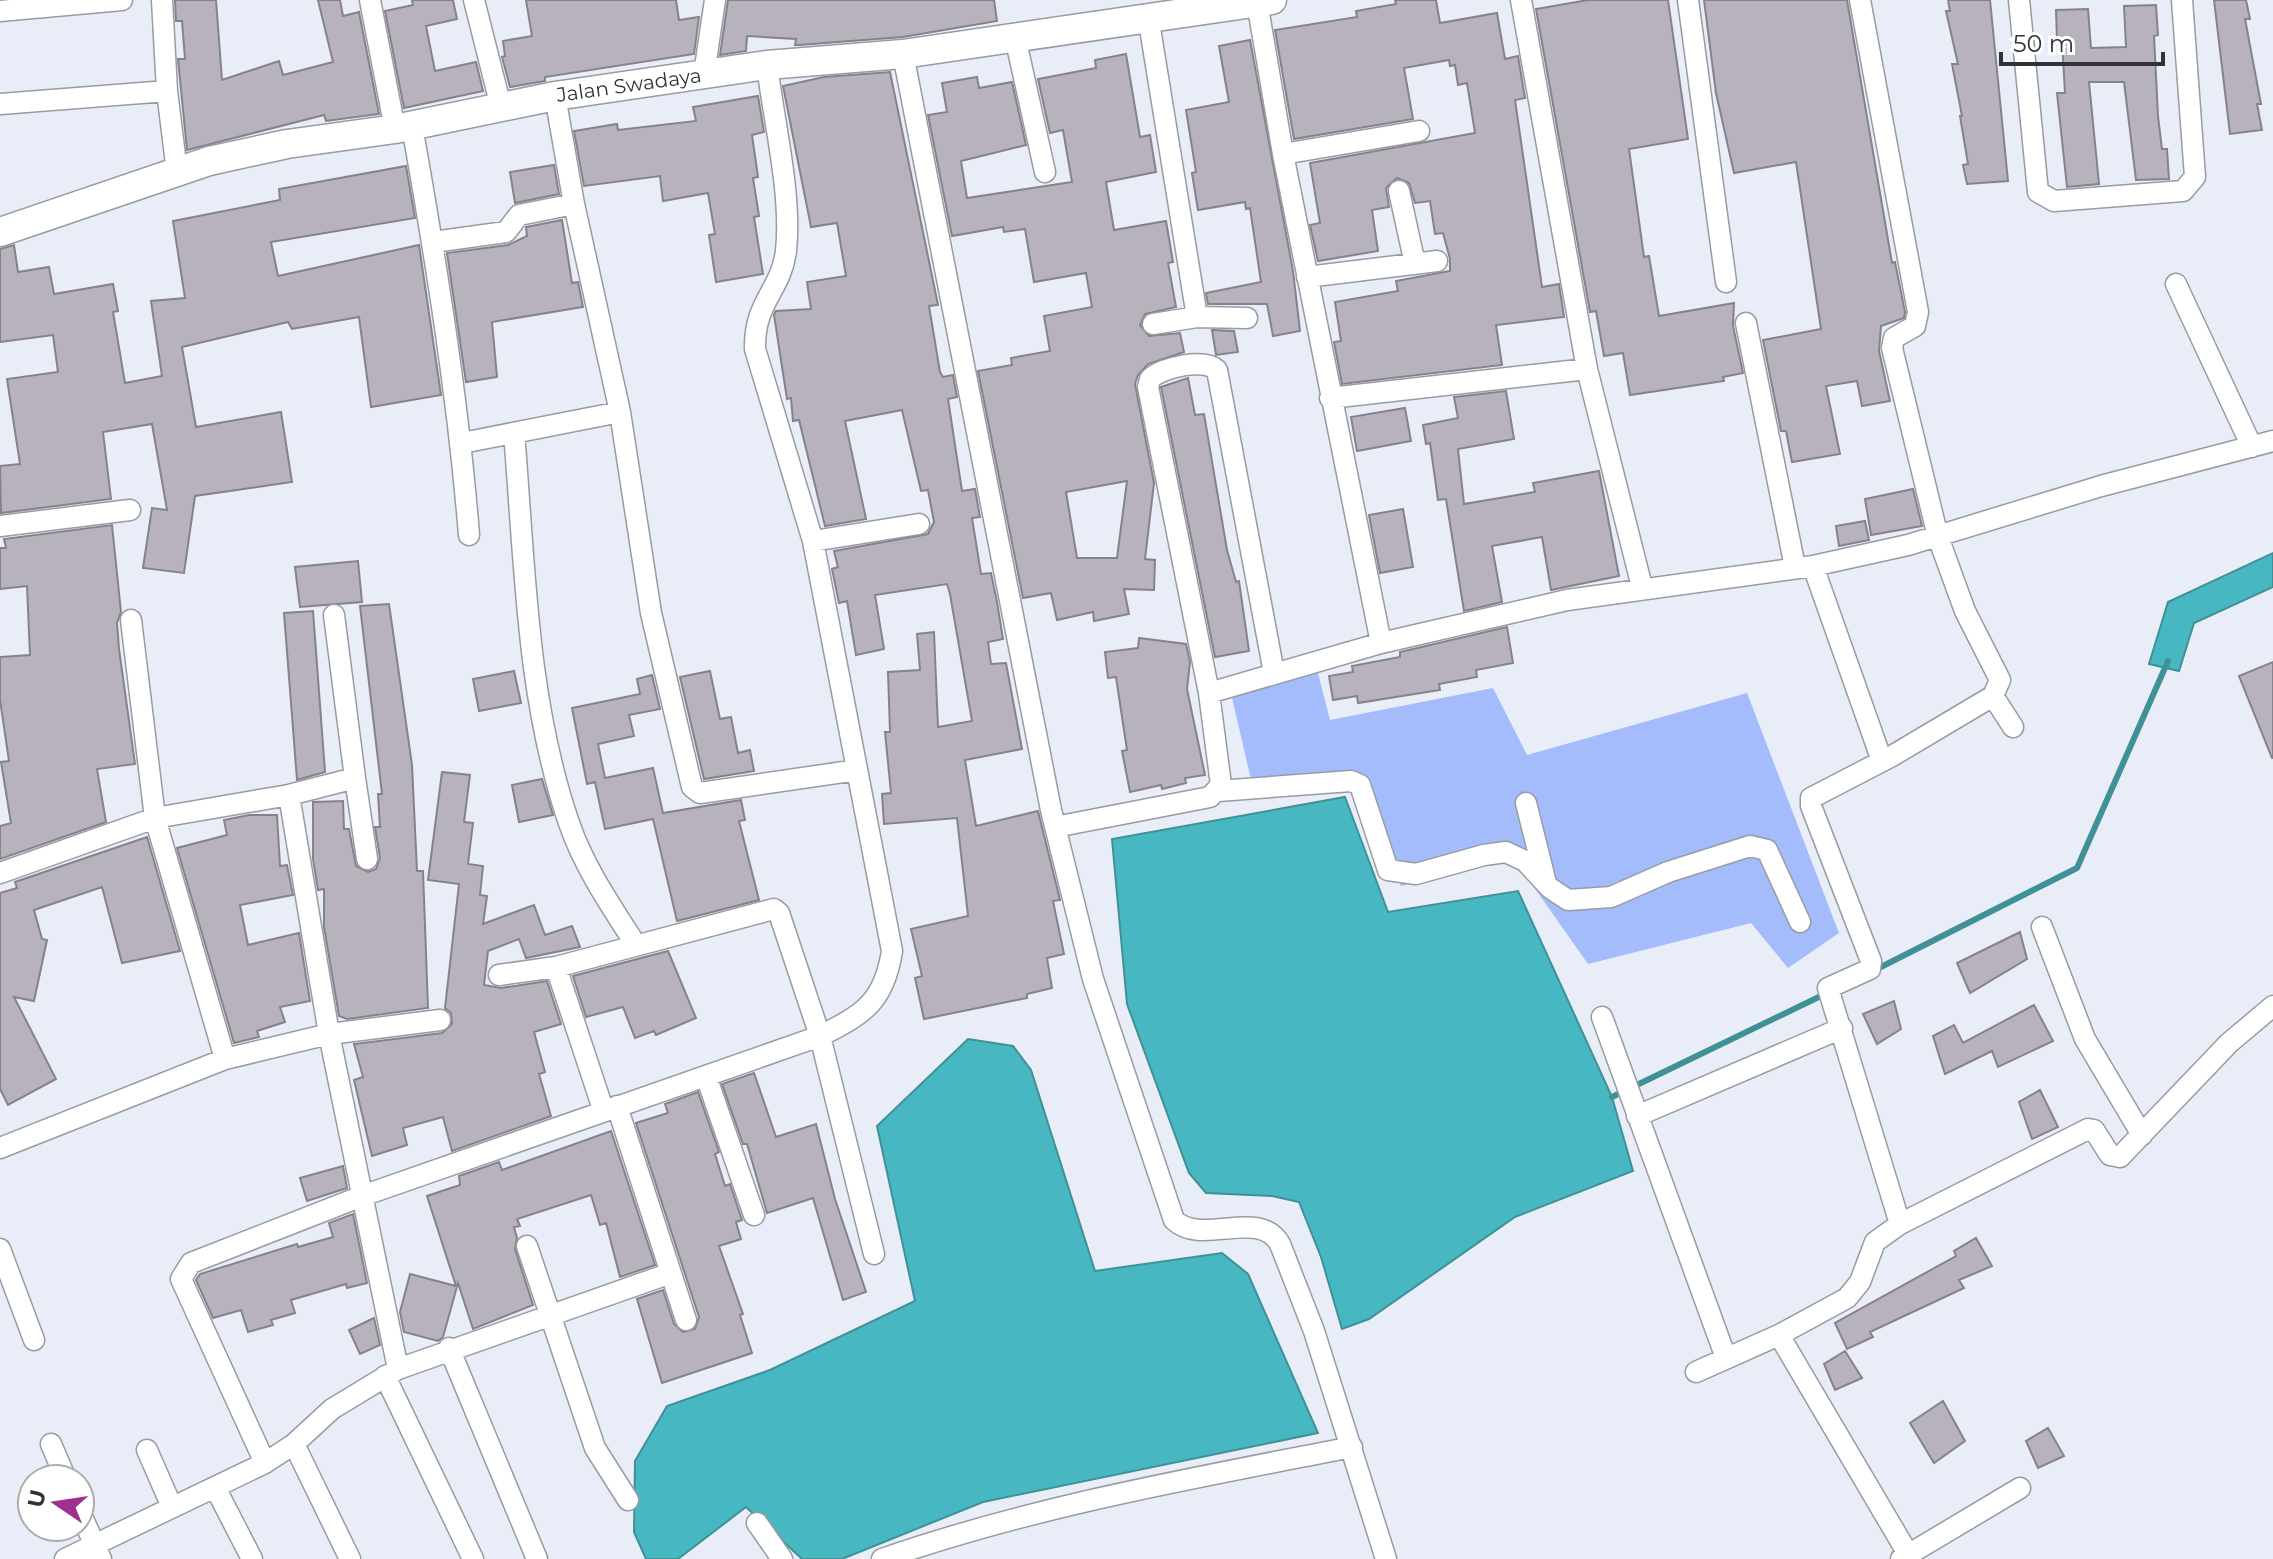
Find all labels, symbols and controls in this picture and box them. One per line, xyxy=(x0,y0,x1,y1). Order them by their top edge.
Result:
scale bar xyxy=(2001,16,2163,66)
text: 50 m xyxy=(2013,29,2074,58)
street label: Jalan Swadaya xyxy=(554,63,703,107)
north arrow xyxy=(16,1463,96,1543)
text: U xyxy=(22,1487,52,1510)

